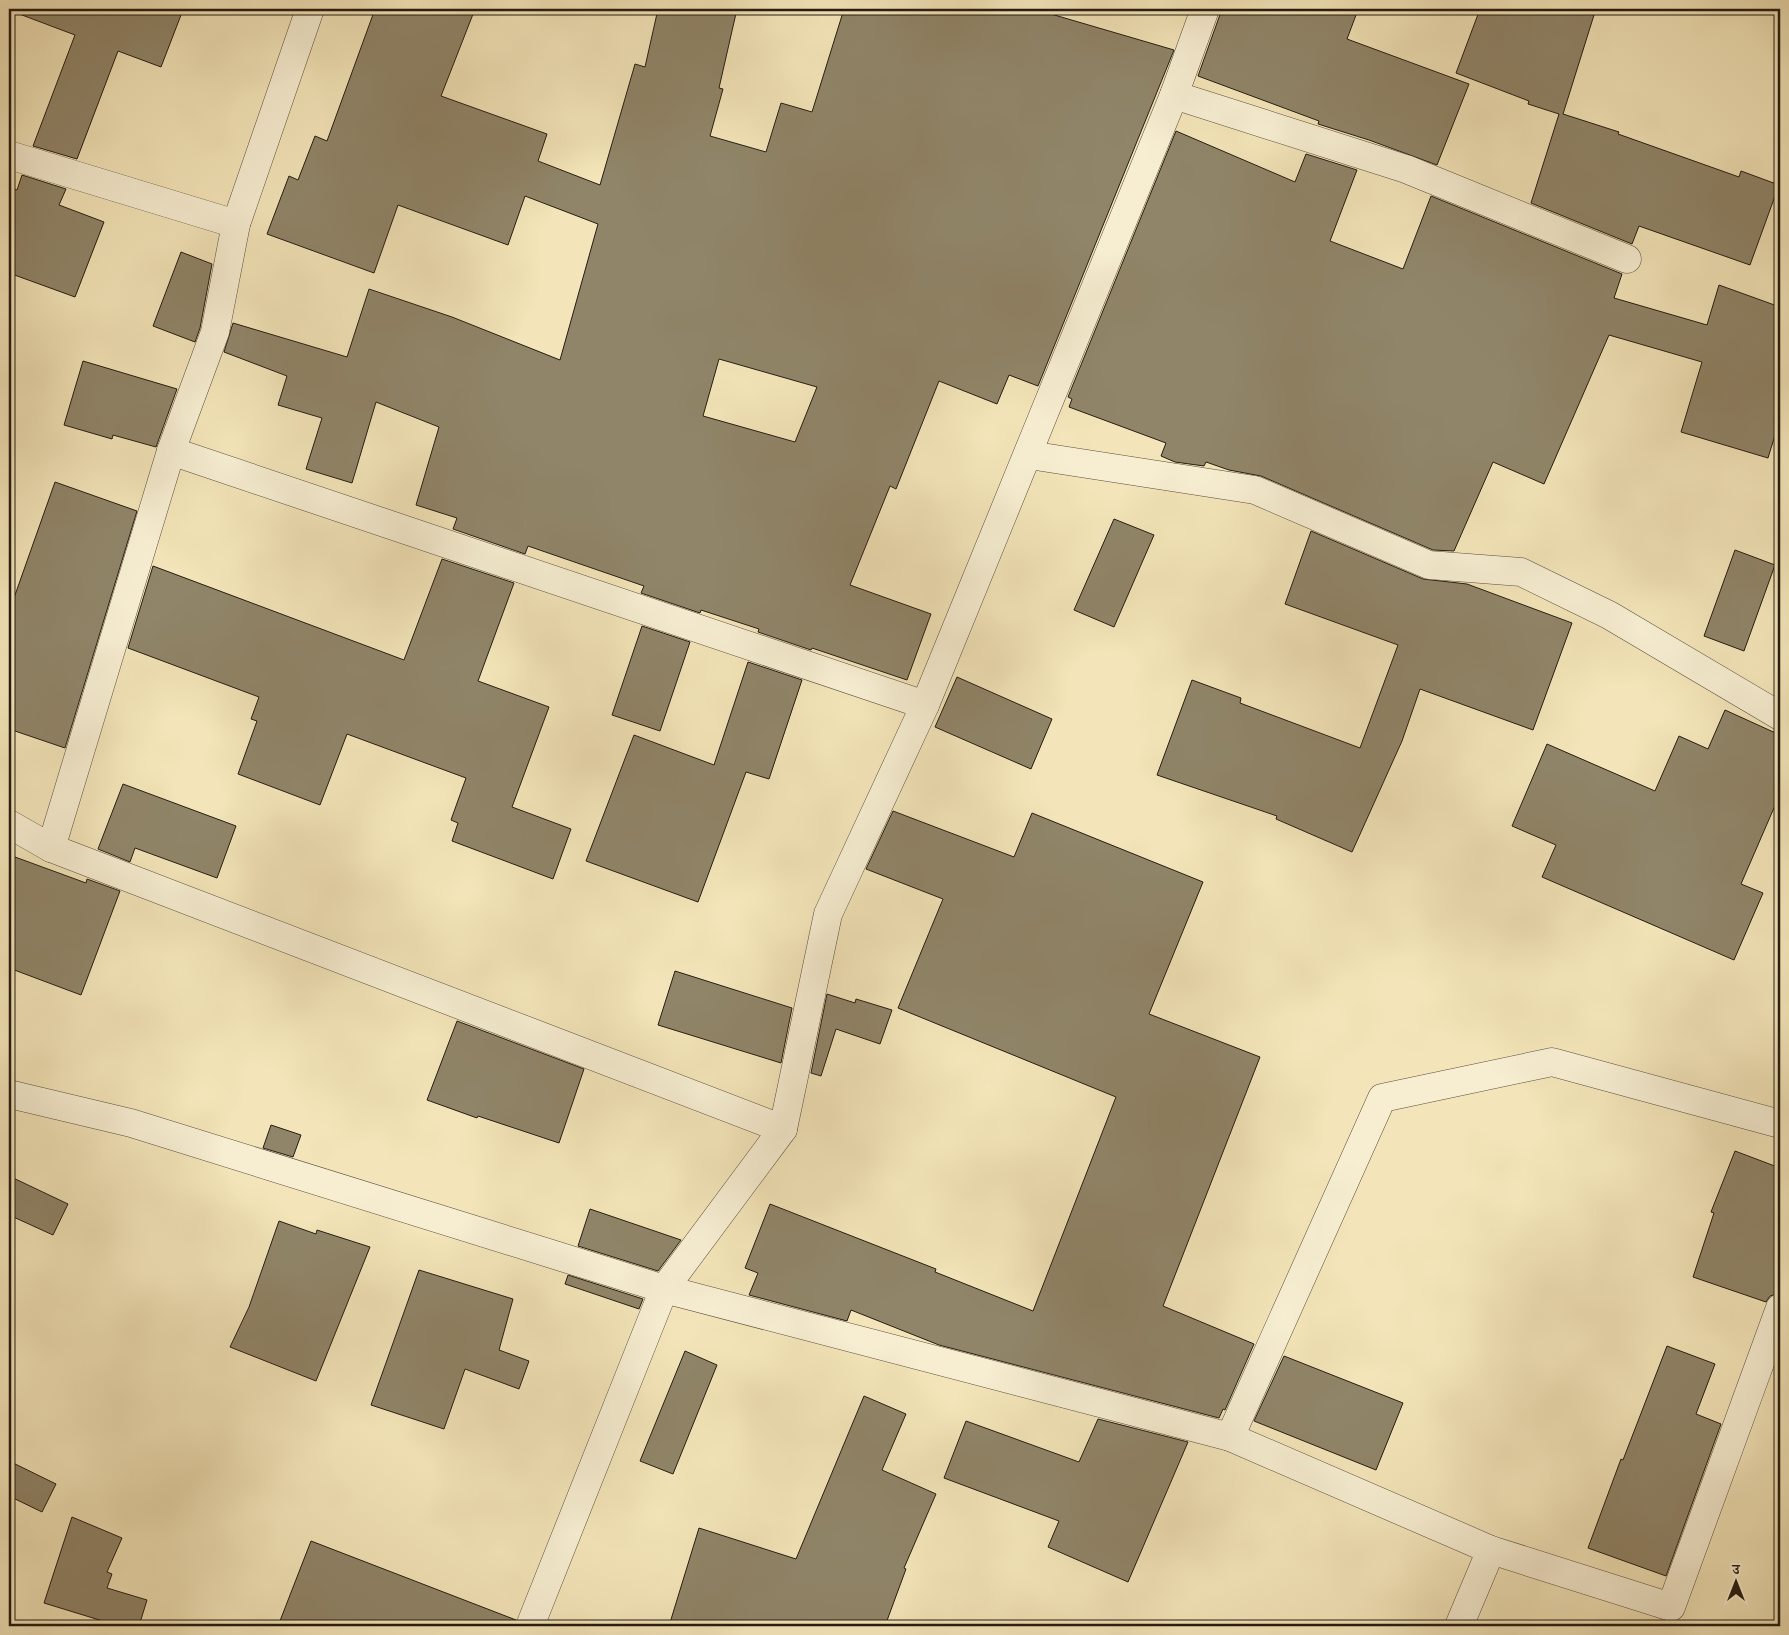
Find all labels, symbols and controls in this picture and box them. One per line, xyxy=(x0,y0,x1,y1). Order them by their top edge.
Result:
north arrow xyxy=(1712,1558,1762,1608)
text: उ xyxy=(1731,1560,1740,1579)

